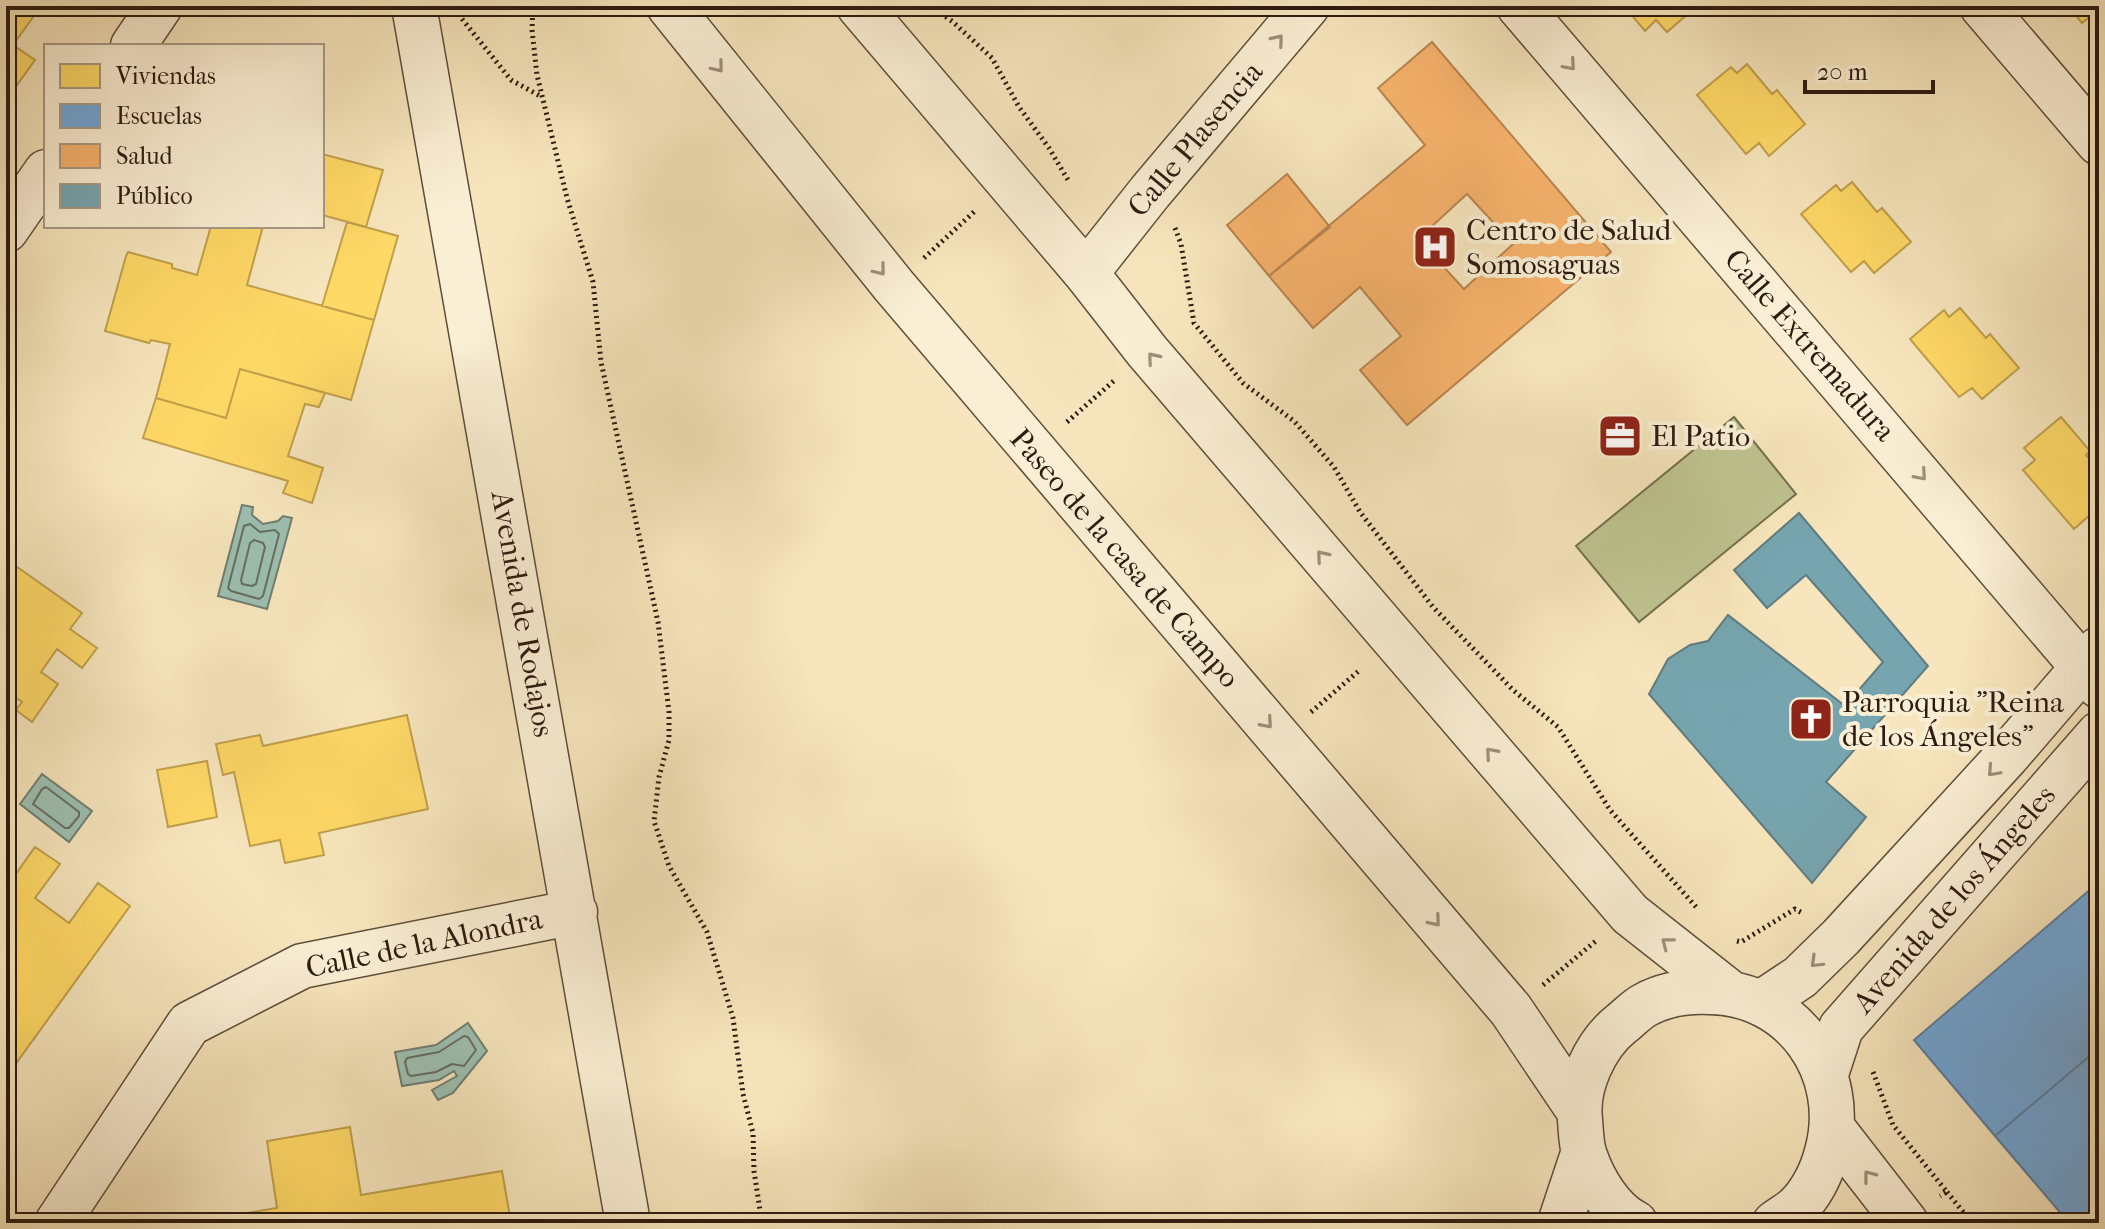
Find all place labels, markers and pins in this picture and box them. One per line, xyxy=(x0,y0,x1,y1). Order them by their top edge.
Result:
place label: Centro de Salud Somosaguas xyxy=(1466,213,1672,282)
hospital icon: Centro de Salud Somosaguas xyxy=(1411,223,1459,271)
office icon: El Patio xyxy=(1596,412,1644,460)
place label: El Patio xyxy=(1651,419,1750,454)
place label: Parroquia "Reina de los Ángeles" xyxy=(1842,685,2065,754)
church icon: Parroquia "Reina de los Ángeles" xyxy=(1787,695,1835,743)

